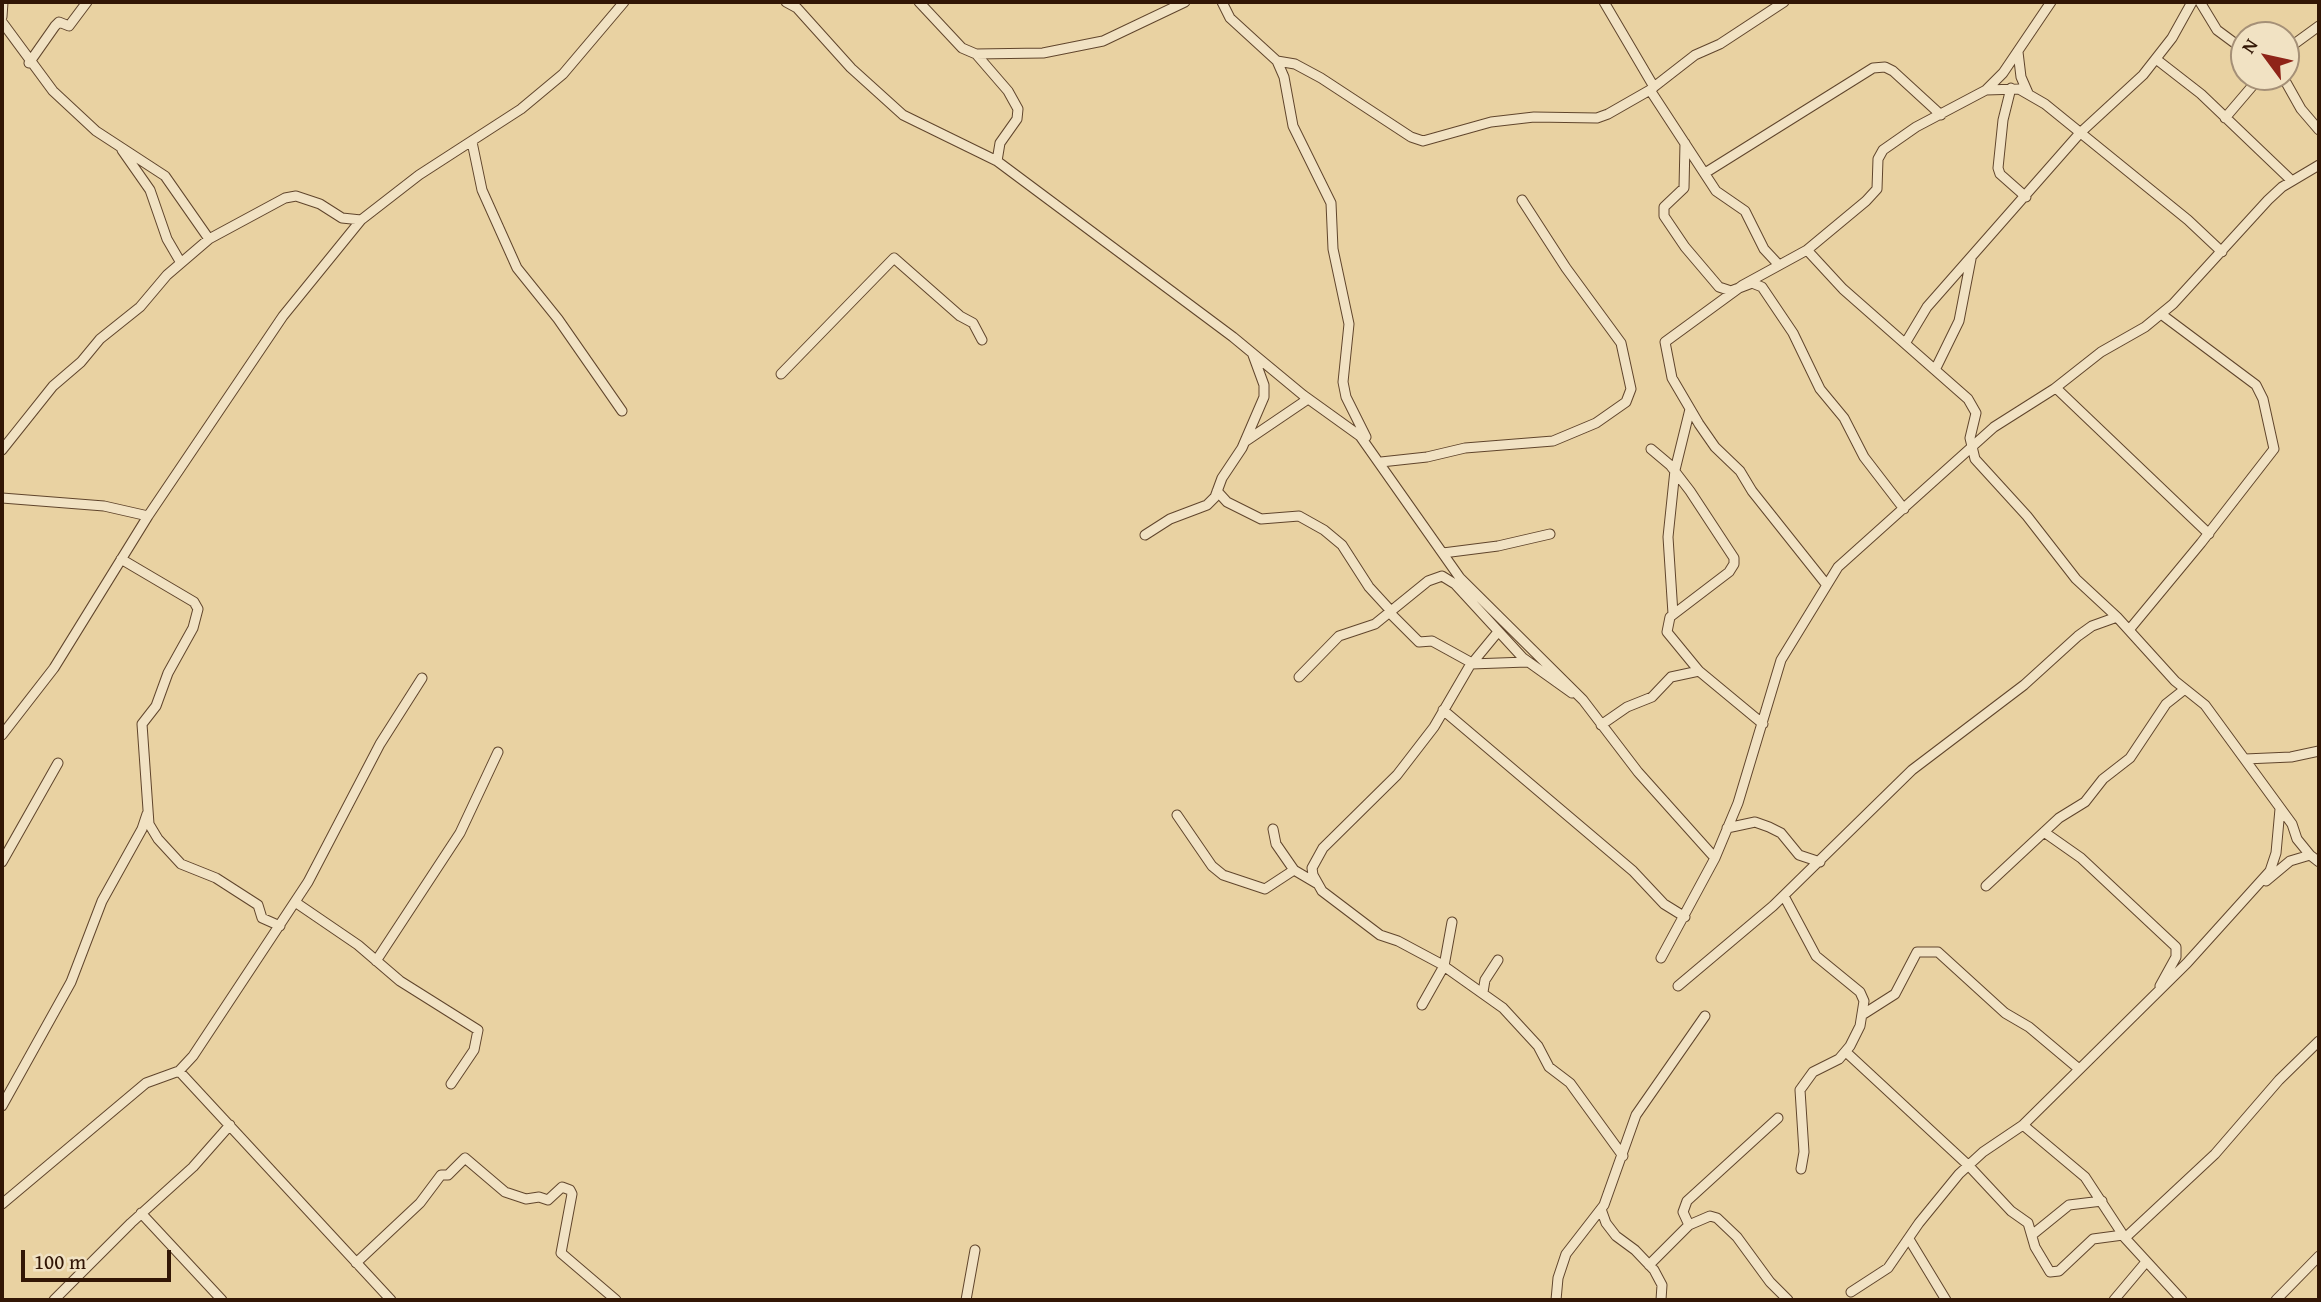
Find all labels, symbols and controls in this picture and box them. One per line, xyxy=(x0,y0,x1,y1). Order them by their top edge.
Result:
north arrow xyxy=(2230,21,2300,91)
text: N xyxy=(2234,33,2264,59)
scale bar xyxy=(24,1236,175,1280)
text: 100 m xyxy=(34,1246,86,1277)

